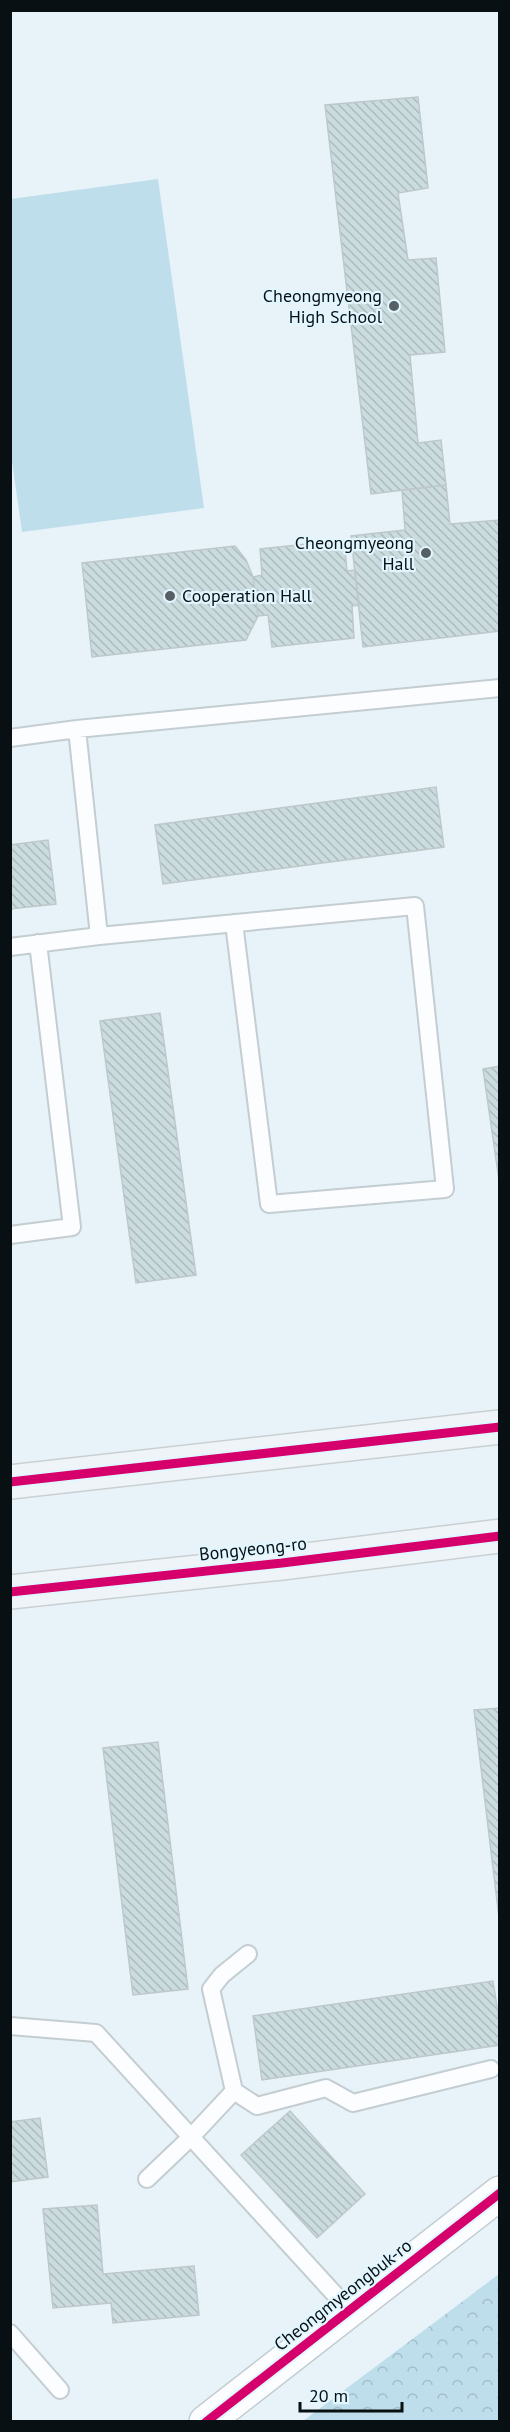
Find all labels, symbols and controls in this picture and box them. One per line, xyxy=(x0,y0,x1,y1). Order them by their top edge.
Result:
place label: Cheongmyeong High School xyxy=(263,284,383,328)
marker: Cheongmyeong High School xyxy=(387,299,401,313)
place label: Cheongmyeong Hall xyxy=(295,531,415,575)
marker: Cheongmyeong Hall xyxy=(419,546,433,560)
place label: Cooperation Hall xyxy=(182,584,312,607)
marker: Cooperation Hall xyxy=(163,589,177,603)
street label: Bongyeong-ro xyxy=(198,1531,308,1566)
street label: Cheongmyeongbuk-ro xyxy=(269,2234,416,2356)
scale bar xyxy=(300,2375,402,2413)
text: 20 m xyxy=(309,2384,348,2407)

